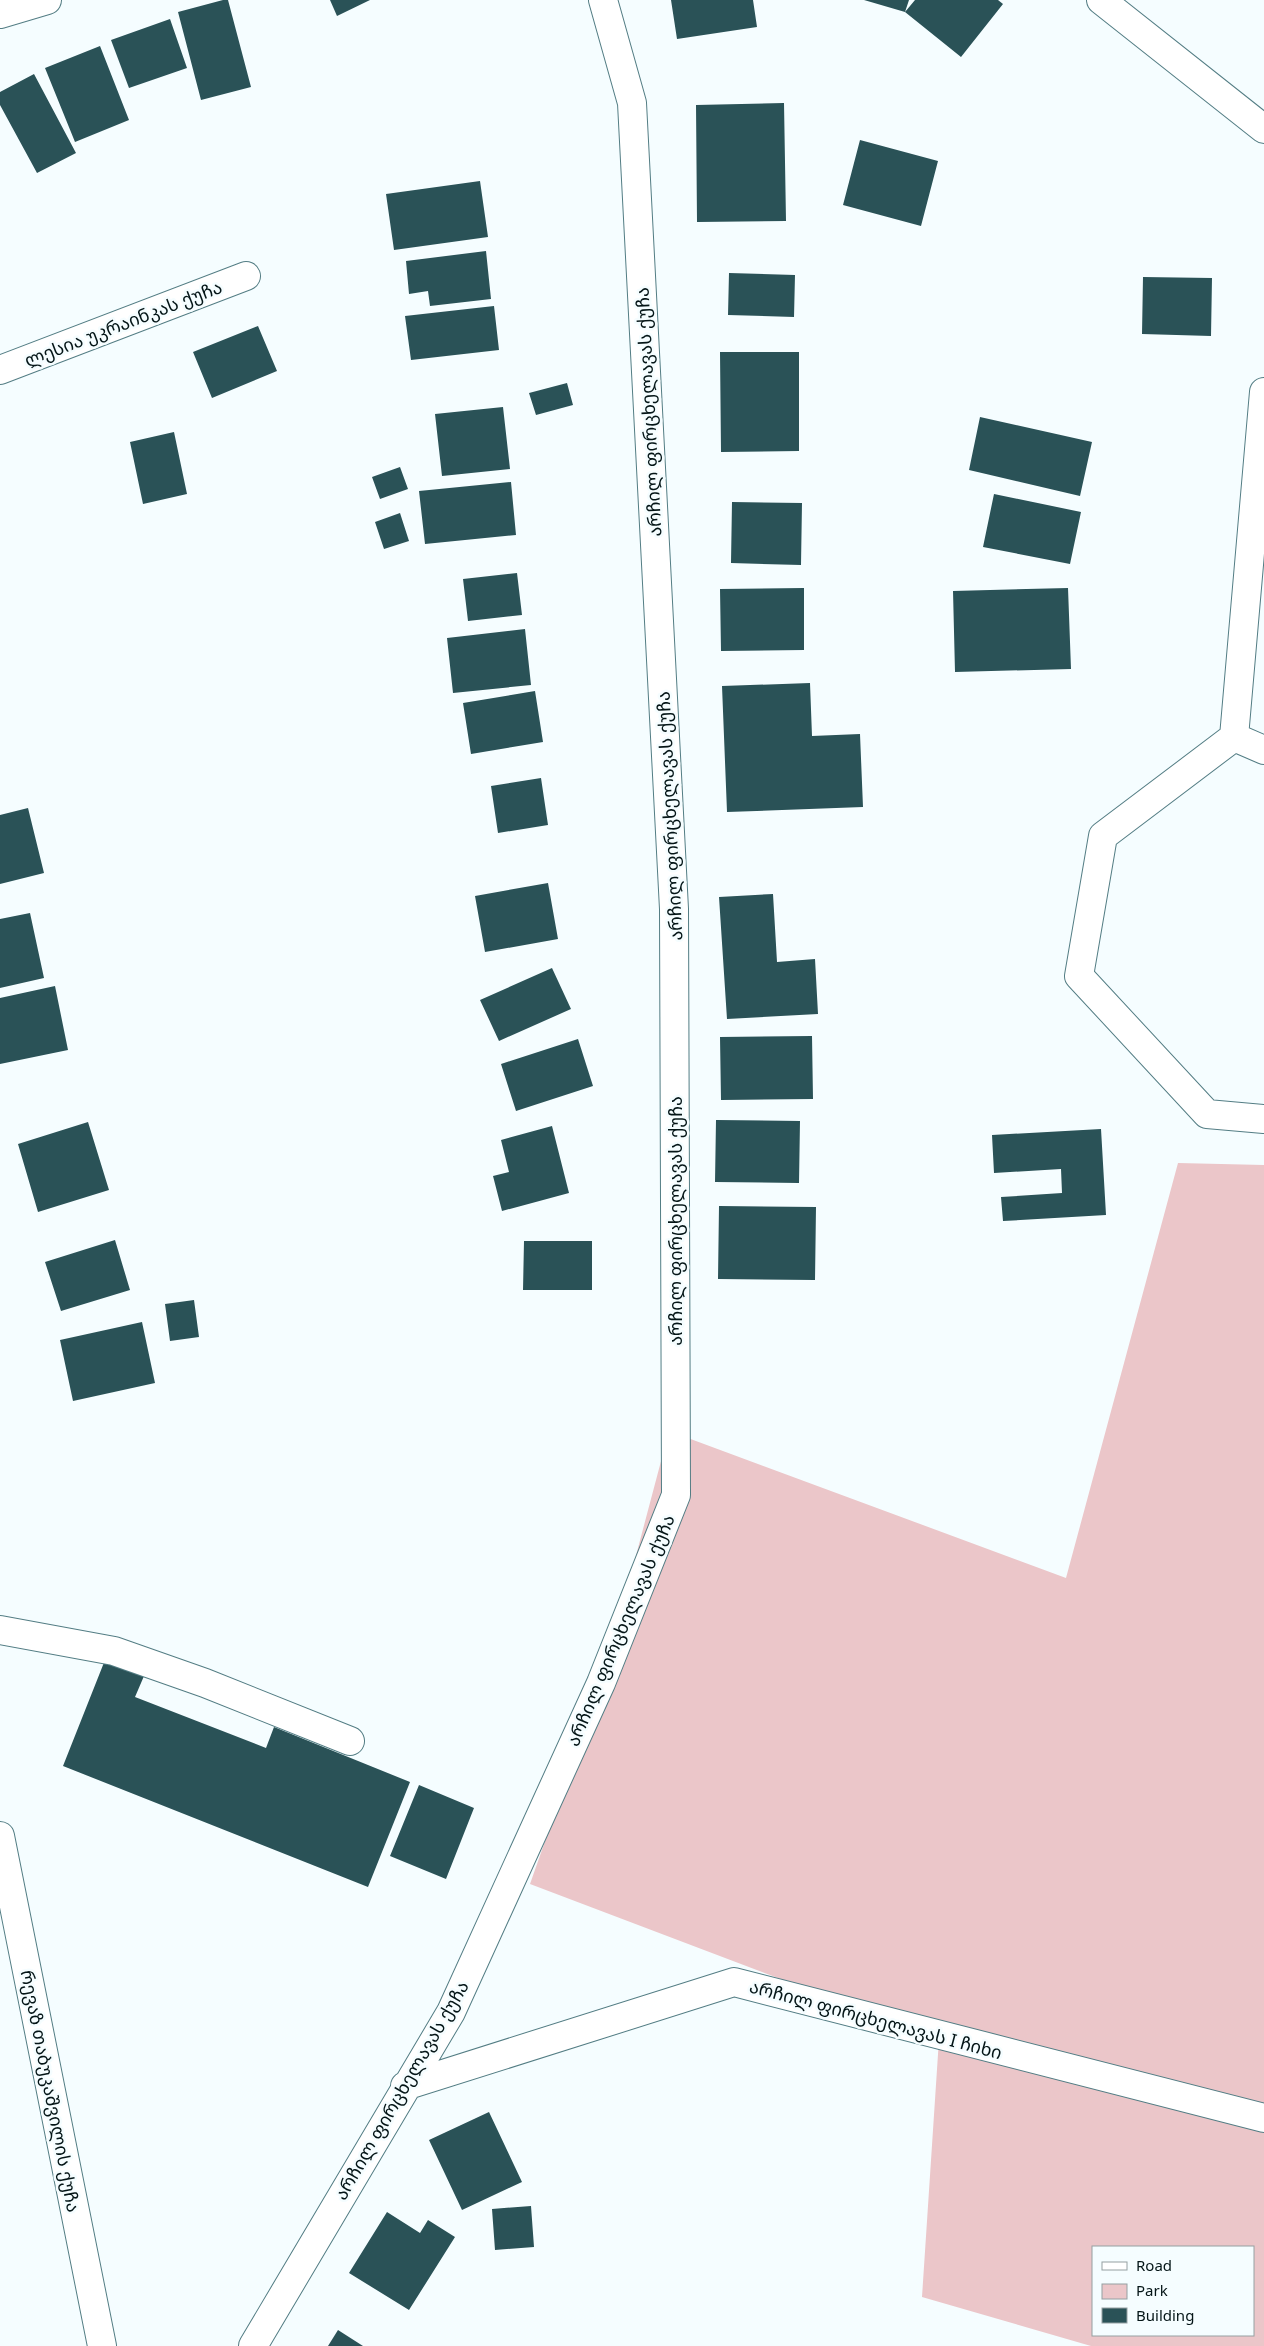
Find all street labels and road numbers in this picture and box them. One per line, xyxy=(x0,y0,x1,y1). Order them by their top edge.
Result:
street label: ლესია უკრაინკას ქუჩა xyxy=(21,274,225,372)
street label: არჩილ ფირცხელავას ქუჩა xyxy=(629,287,667,537)
street label: არჩილ ფირცხელავას ქუჩა xyxy=(650,691,688,941)
street label: არჩილ ფირცხელავას ქუჩა xyxy=(663,1096,687,1346)
street label: არჩილ ფირცხელავას ქუჩა xyxy=(560,1510,680,1750)
street label: რევაზ თაბუკაშვილის ქუჩა xyxy=(16,1968,86,2214)
street label: არჩილ ფირცხელავას I ჩიხი xyxy=(747,1974,1005,2064)
street label: არჩილ ფირცხელავას ქუჩა xyxy=(328,1976,474,2204)

